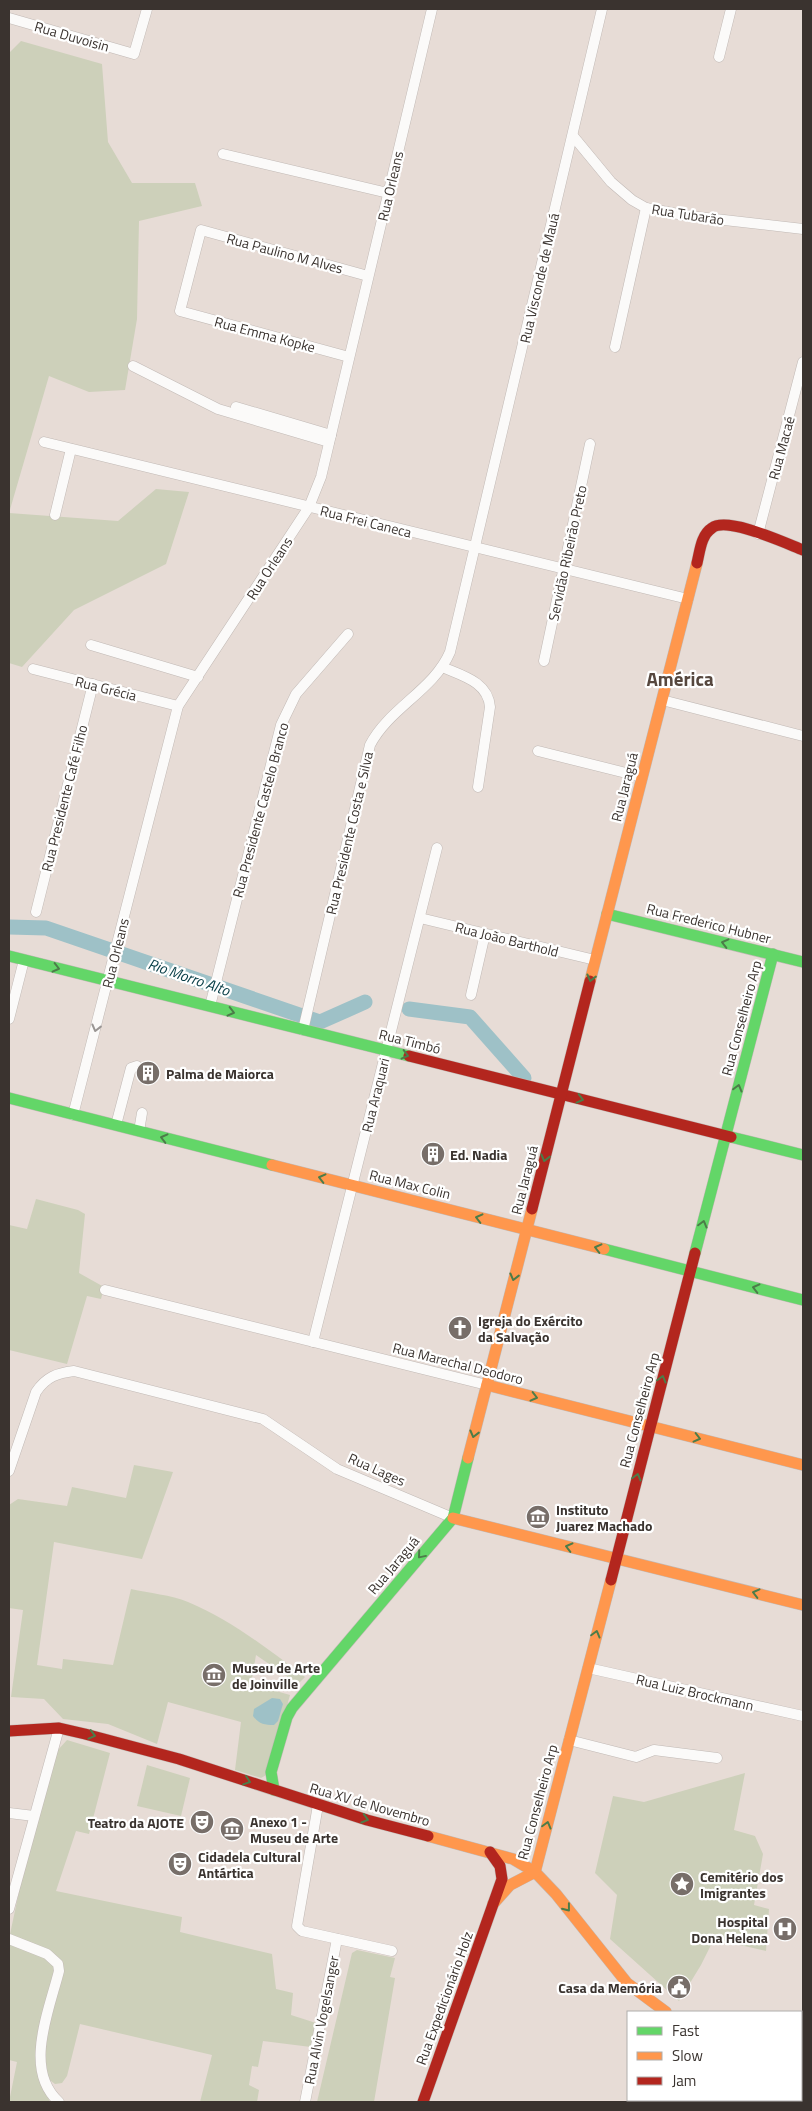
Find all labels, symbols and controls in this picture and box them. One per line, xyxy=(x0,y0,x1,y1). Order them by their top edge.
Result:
street label: Rua Duvoisin xyxy=(32,15,112,57)
street label: Rua Orleans xyxy=(372,149,408,223)
street label: Rua Tubarão xyxy=(650,198,726,230)
street label: Rua Visconde de Mauá xyxy=(514,211,564,345)
street label: Rua Paulino M Alves xyxy=(224,227,346,279)
street label: Rua Emma Kopke xyxy=(212,310,318,358)
street label: Rua Macaé xyxy=(762,414,800,482)
street label: Servidão Ribeirão Preto xyxy=(542,483,592,623)
street label: Rua Frei Caneca xyxy=(318,500,414,542)
street label: Rua Orleans xyxy=(241,532,297,604)
district label: América xyxy=(646,664,714,693)
street label: Rua Grécia xyxy=(73,670,139,706)
street label: Rua Presidente Castelo Branco xyxy=(226,720,294,900)
street label: Rua Presidente Café Filho xyxy=(36,722,92,874)
street label: Rua Presidente Costa e Silva xyxy=(320,749,378,917)
street label: Rua Jaraguá xyxy=(605,750,643,824)
street label: Rua Frederico Hubner xyxy=(645,897,774,949)
street label: Rua Orleans xyxy=(96,916,134,990)
street label: Rua João Barthold xyxy=(453,916,561,962)
one-way arrow xyxy=(721,938,730,949)
water label: Rio Morro Alto xyxy=(145,952,233,1002)
street label: Rua Conselheiro Arp xyxy=(715,958,767,1078)
one-way arrow xyxy=(52,962,61,973)
one-way arrow xyxy=(586,974,596,982)
one-way arrow xyxy=(226,1006,234,1016)
one-way arrow xyxy=(91,1023,101,1032)
street label: Rua Timbó xyxy=(377,1023,443,1059)
one-way arrow xyxy=(401,1049,410,1060)
street label: Rua Araquari xyxy=(356,1056,394,1134)
building icon: Palma de Maiorca xyxy=(135,1060,161,1086)
place label: Palma de Maiorca xyxy=(166,1063,274,1084)
one-way arrow xyxy=(732,1084,743,1093)
one-way arrow xyxy=(575,1093,584,1104)
one-way arrow xyxy=(161,1133,169,1143)
building icon: Ed. Nadia xyxy=(420,1141,446,1167)
street label: Rua Jaraguá xyxy=(505,1143,543,1217)
place label: Ed. Nadia xyxy=(450,1144,507,1165)
one-way arrow xyxy=(540,1154,550,1162)
street label: Rua Max Colin xyxy=(367,1164,453,1204)
one-way arrow xyxy=(318,1173,326,1183)
one-way arrow xyxy=(476,1213,484,1223)
one-way arrow xyxy=(697,1219,708,1228)
one-way arrow xyxy=(594,1243,603,1254)
one-way arrow xyxy=(510,1272,520,1280)
one-way arrow xyxy=(752,1283,761,1293)
place label: Igreja do Exército da Salvação xyxy=(478,1310,583,1347)
church icon: Igreja do Exército da Salvação xyxy=(447,1315,473,1341)
street label: Rua Marechal Deodoro xyxy=(390,1337,526,1389)
street label: Rua Conselheiro Arp xyxy=(613,1350,665,1470)
one-way arrow xyxy=(657,1376,667,1384)
one-way arrow xyxy=(529,1391,538,1402)
one-way arrow xyxy=(469,1430,480,1439)
one-way arrow xyxy=(693,1432,702,1443)
street label: Rua Lages xyxy=(345,1447,409,1491)
one-way arrow xyxy=(631,1472,642,1481)
place label: Instituto Juarez Machado xyxy=(556,1499,652,1536)
museum icon: Instituto Juarez Machado xyxy=(525,1504,551,1530)
street label: Rua Jaraguá xyxy=(362,1531,424,1599)
one-way arrow xyxy=(564,1542,573,1553)
one-way arrow xyxy=(419,1549,427,1558)
one-way arrow xyxy=(752,1589,760,1599)
one-way arrow xyxy=(591,1630,601,1638)
place label: Museu de Arte de Joinville xyxy=(232,1657,320,1694)
museum icon: Museu de Arte de Joinville xyxy=(201,1662,227,1688)
street label: Rua Luiz Brockmann xyxy=(634,1668,756,1716)
one-way arrow xyxy=(87,1730,95,1740)
street label: Rua Conselheiro Arp xyxy=(511,1742,563,1862)
one-way arrow xyxy=(243,1776,251,1786)
street label: Rua XV de Novembro xyxy=(307,1777,433,1831)
theatre icon: Teatro da AJOTE xyxy=(189,1809,215,1835)
place label: Anexo 1 - Museu de Arte xyxy=(250,1811,338,1848)
place label: Teatro da AJOTE xyxy=(88,1812,184,1833)
one-way arrow xyxy=(360,1814,368,1824)
museum icon: Anexo 1 - Museu de Arte xyxy=(219,1816,245,1842)
one-way arrow xyxy=(541,1821,552,1830)
place label: Cidadela Cultural Antártica xyxy=(198,1846,301,1883)
theatre icon: Cidadela Cultural Antártica xyxy=(167,1851,193,1877)
place label: Cemitério dos Imigrantes xyxy=(700,1866,784,1903)
place icon: Cemitério dos Imigrantes xyxy=(669,1871,695,1897)
one-way arrow xyxy=(562,1902,570,1911)
place label: Hospital Dona Helena xyxy=(691,1911,768,1948)
hospital icon: Hospital Dona Helena xyxy=(772,1916,798,1942)
street label: Rua Expedicionário Holz xyxy=(410,1928,478,2068)
street label: Rua Alvin Vogelsanger xyxy=(298,1954,344,2086)
public building icon: Casa da Memória xyxy=(666,1974,692,2000)
place label: Casa da Memória xyxy=(558,1977,662,1998)
legend xyxy=(627,2011,802,2101)
text: Fast xyxy=(672,2019,700,2042)
text: Slow xyxy=(672,2044,703,2067)
text: Jam xyxy=(672,2069,696,2092)

